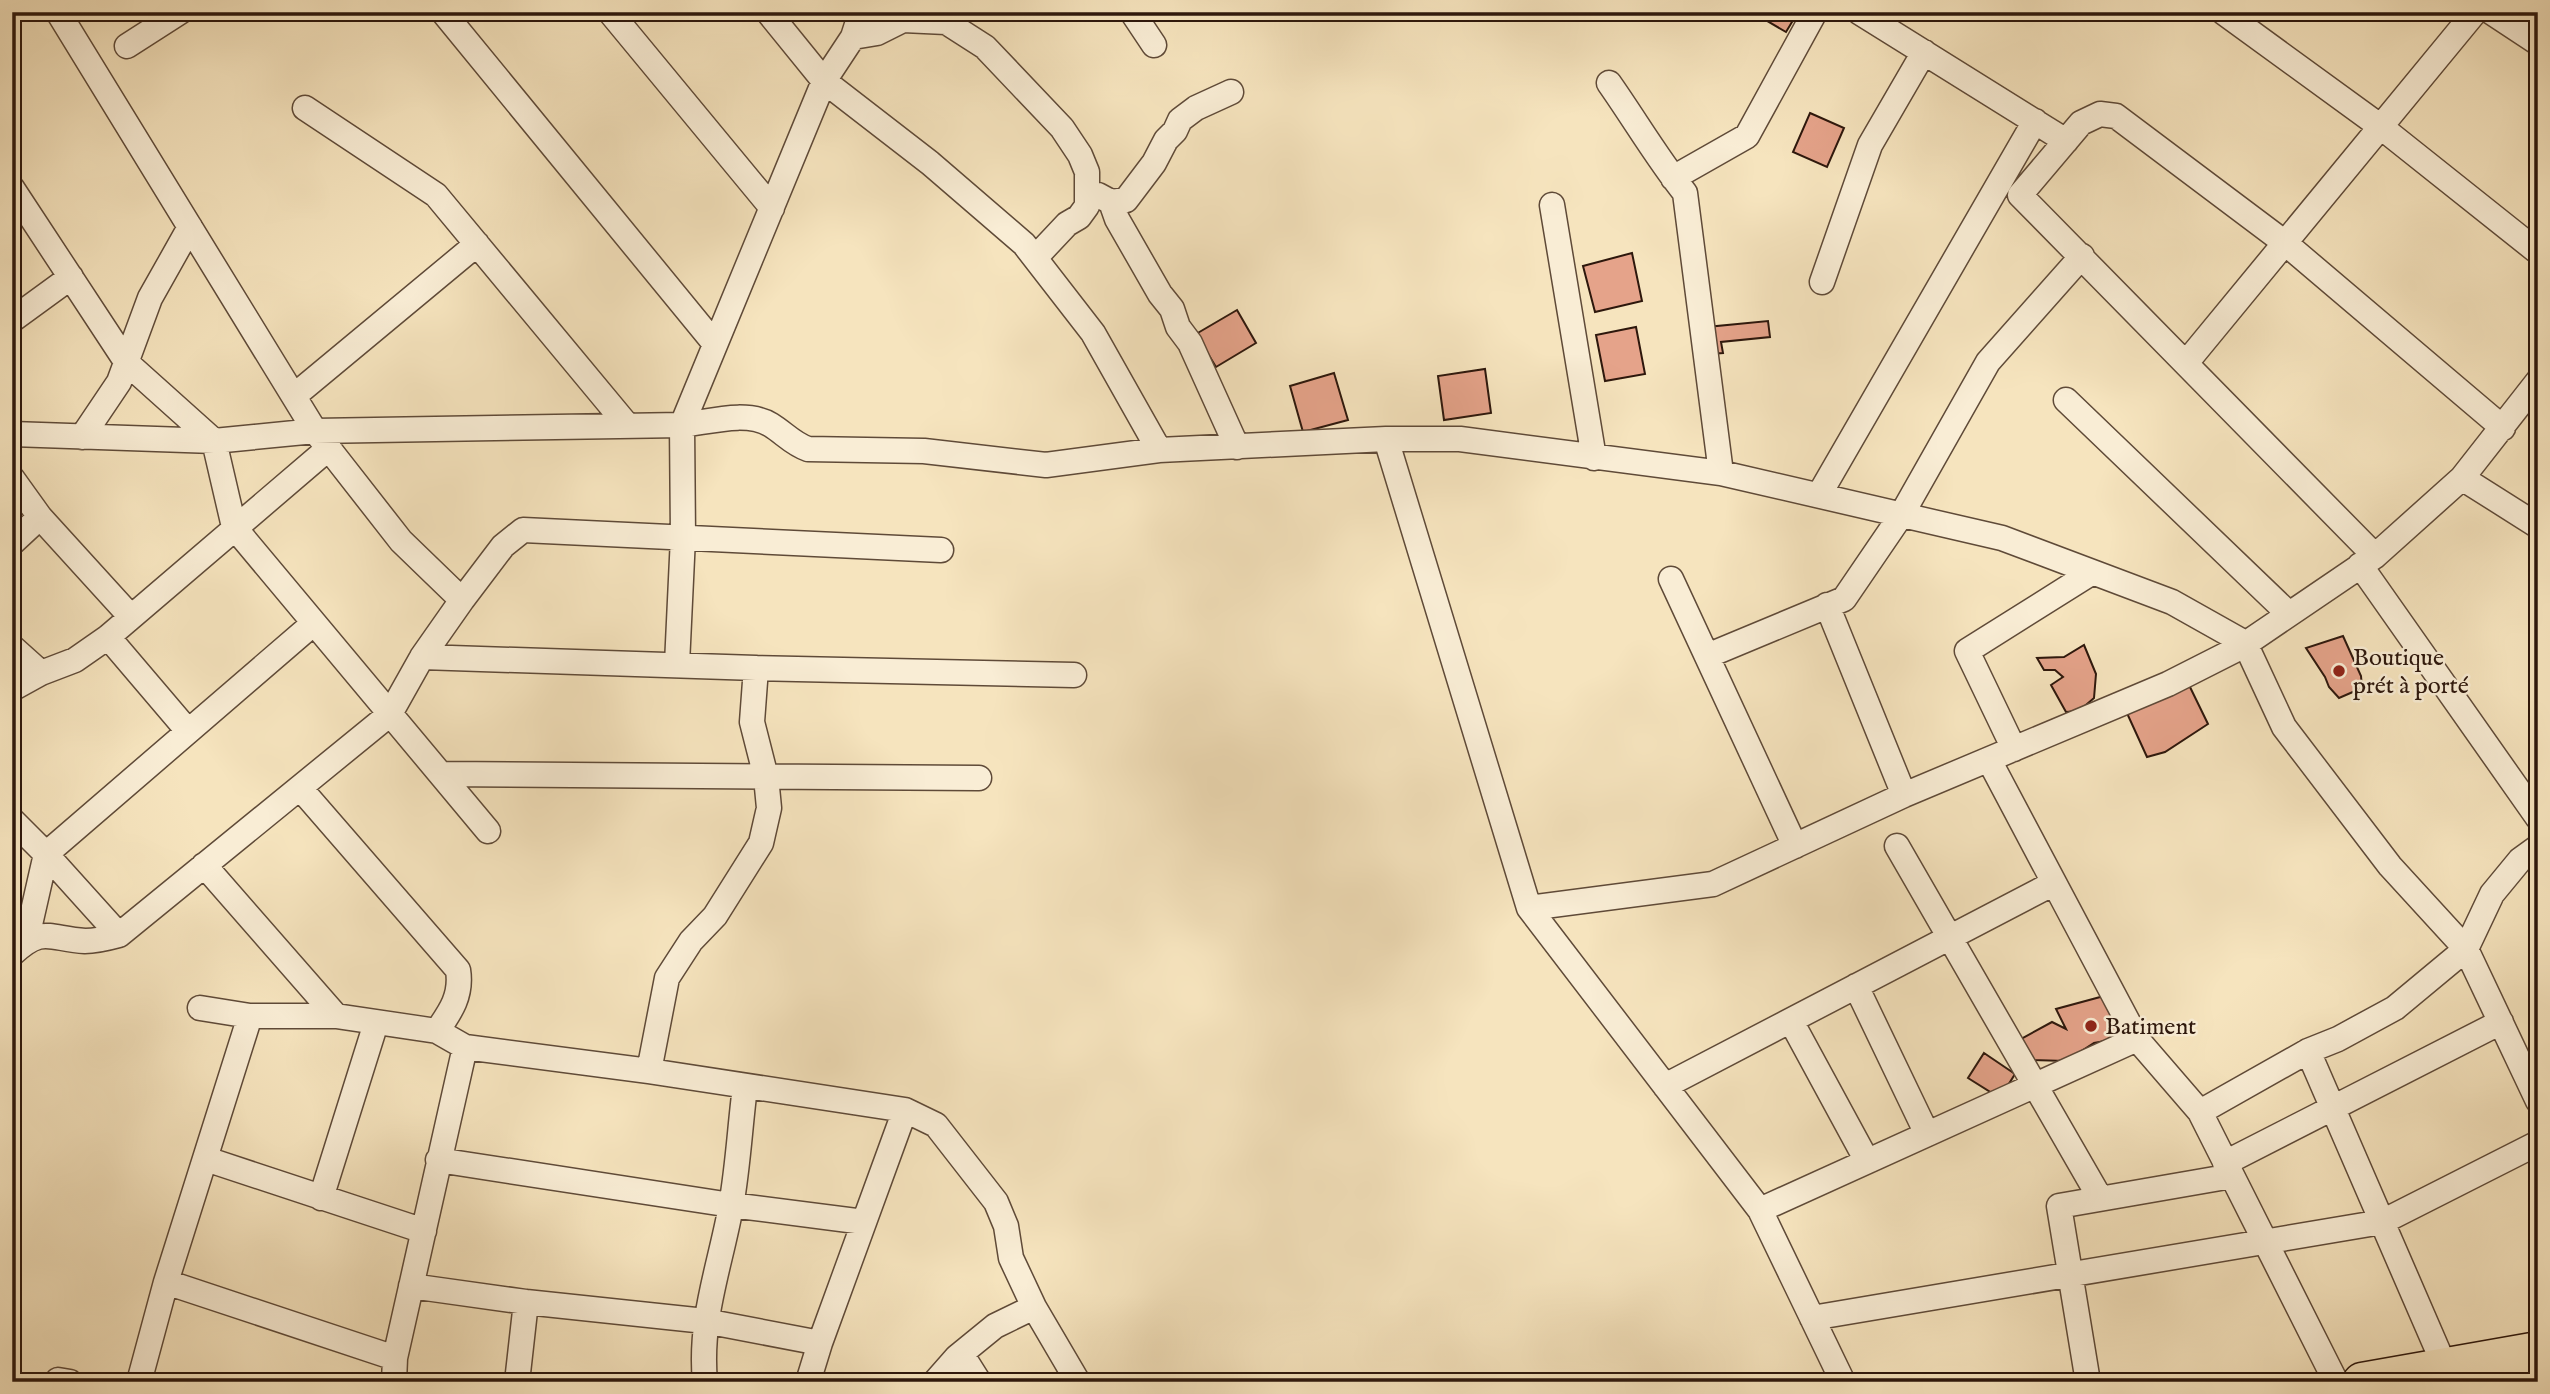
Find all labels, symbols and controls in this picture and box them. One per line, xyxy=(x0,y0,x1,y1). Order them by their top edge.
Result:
place label: Boutique prét à porté xyxy=(2353,643,2469,702)
marker: Boutique prét à porté xyxy=(2331,663,2347,679)
place label: Batiment xyxy=(2105,1012,2196,1043)
marker: Batiment xyxy=(2083,1018,2099,1034)

